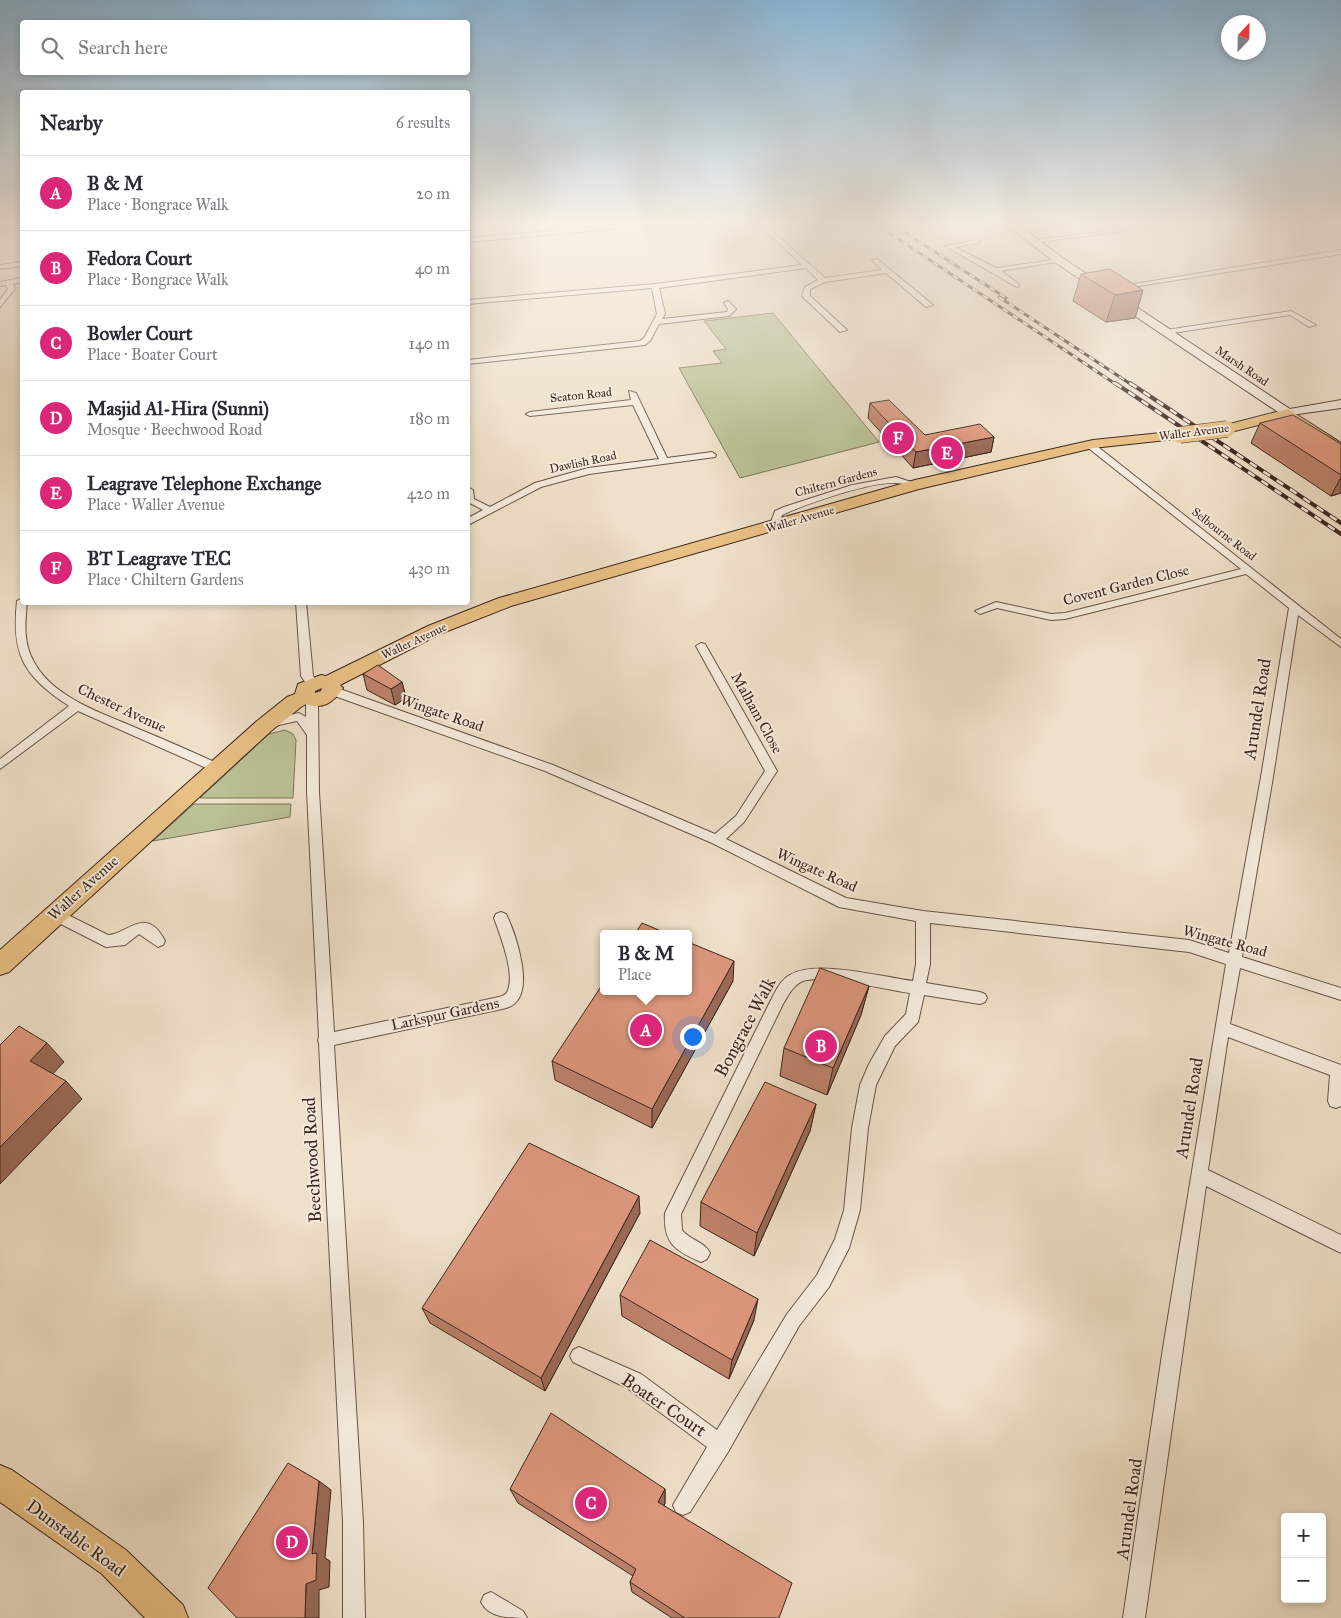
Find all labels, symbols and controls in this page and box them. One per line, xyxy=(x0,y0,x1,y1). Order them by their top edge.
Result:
north arrow xyxy=(1221,15,1266,60)
search box xyxy=(20,20,470,75)
icon: search xyxy=(38,34,66,62)
text: Search here xyxy=(78,36,168,59)
text: Nearby xyxy=(40,110,103,136)
text: 6 results xyxy=(396,113,450,132)
text: B & M xyxy=(87,172,143,195)
text: A xyxy=(51,184,61,203)
text: 20 m xyxy=(416,184,450,203)
text: Place · Bongrace Walk xyxy=(87,195,228,214)
text: Fedora Court xyxy=(87,247,192,270)
text: B xyxy=(51,259,61,278)
text: 40 m xyxy=(415,259,450,278)
text: Place · Bongrace Walk xyxy=(87,270,228,289)
text: Bowler Court xyxy=(87,322,192,345)
text: C xyxy=(51,334,61,353)
text: 140 m xyxy=(409,334,450,353)
street label: Marsh Road xyxy=(1213,343,1271,389)
text: Place · Boater Court xyxy=(87,345,218,364)
street label: Seaton Road xyxy=(549,385,613,405)
text: Masjid Al-Hira (Sunni) xyxy=(87,397,269,420)
text: D xyxy=(50,409,62,428)
text: 180 m xyxy=(409,409,450,428)
pin: F xyxy=(882,419,914,457)
text: Mosque · Beechwood Road xyxy=(87,420,262,439)
street label: Waller Avenue xyxy=(1158,421,1230,443)
pin: E xyxy=(931,434,963,472)
street label: Dawlish Road xyxy=(548,448,618,476)
street label: Chiltern Gardens xyxy=(793,464,879,500)
text: Leagrave Telephone Exchange xyxy=(87,472,322,495)
text: E xyxy=(50,484,62,503)
text: 420 m xyxy=(407,484,450,503)
text: Place · Waller Avenue xyxy=(87,495,225,514)
street label: Waller Avenue xyxy=(764,503,836,535)
street label: Selbourne Road xyxy=(1189,505,1259,563)
text: BT Leagrave TEC xyxy=(87,547,231,570)
text: F xyxy=(51,559,61,578)
text: 430 m xyxy=(408,559,450,578)
street label: Covent Garden Close xyxy=(1061,561,1191,609)
text: Place · Chiltern Gardens xyxy=(87,570,244,589)
street label: Waller Avenue xyxy=(379,620,449,662)
street label: Arundel Road xyxy=(1238,657,1276,762)
street label: Malham Close xyxy=(727,669,787,757)
street label: Chester Avenue xyxy=(75,680,169,736)
street label: Wingate Road xyxy=(398,690,486,736)
street label: Wingate Road xyxy=(774,844,861,896)
street label: Waller Avenue xyxy=(44,852,122,924)
street label: Wingate Road xyxy=(1181,921,1270,961)
popup xyxy=(600,930,692,995)
text: B & M xyxy=(618,942,674,965)
text: Place xyxy=(618,965,651,984)
street label: Bongrace Walk xyxy=(710,973,782,1081)
street label: Larkspur Gardens xyxy=(389,994,501,1034)
pin: A xyxy=(630,1011,662,1049)
your location xyxy=(680,1024,706,1050)
pin: B xyxy=(805,1027,837,1065)
street label: Arundel Road xyxy=(1170,1056,1208,1161)
street label: Beechwood Road xyxy=(298,1097,326,1223)
street label: Boater Court xyxy=(617,1369,711,1442)
street label: Arundel Road xyxy=(1111,1457,1147,1562)
pin: C xyxy=(575,1484,607,1522)
street label: Dunstable Road xyxy=(22,1495,130,1581)
map controls xyxy=(1281,1513,1326,1603)
button: + xyxy=(1281,1513,1326,1558)
pin: D xyxy=(276,1523,308,1561)
button: − xyxy=(1281,1558,1326,1603)

